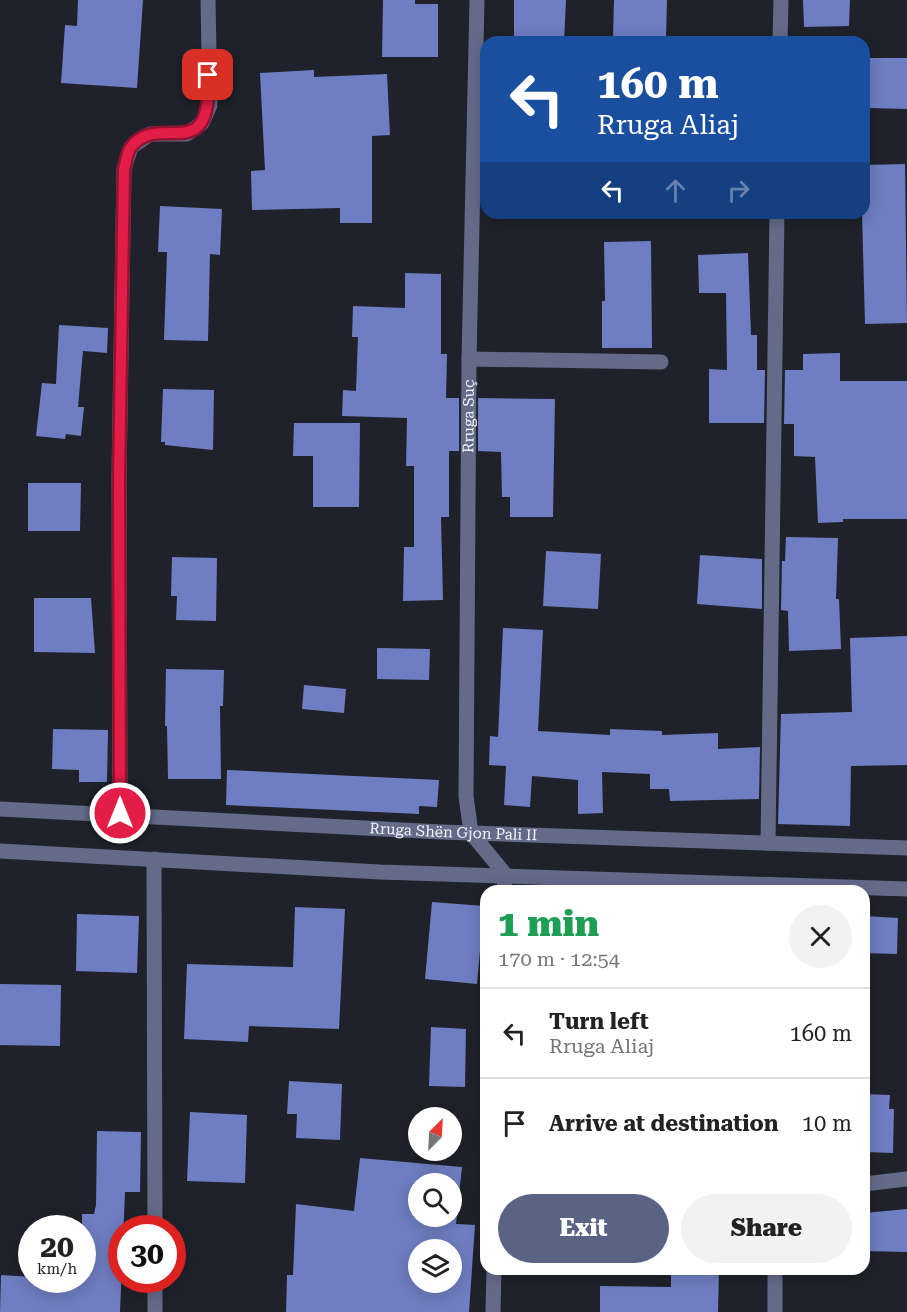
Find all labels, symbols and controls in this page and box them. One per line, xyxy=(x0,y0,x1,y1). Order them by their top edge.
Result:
pin xyxy=(182,49,233,100)
icon: arrive xyxy=(191,58,224,91)
text: 160 m xyxy=(597,59,719,108)
icon: left xyxy=(498,60,576,138)
text: Rruga Aliaj xyxy=(597,109,739,141)
icon: left xyxy=(596,174,629,207)
icon: ahead xyxy=(659,174,692,207)
icon: right xyxy=(722,174,755,207)
street label: Rruga Suç xyxy=(459,380,478,453)
position arrow xyxy=(88,781,152,845)
street label: Rruga Shën Gjon Pali II xyxy=(369,819,538,844)
text: 1 min xyxy=(498,903,599,945)
button: close xyxy=(789,905,852,968)
text: 170 m · 12:54 xyxy=(498,947,620,971)
text: Turn left xyxy=(549,1009,649,1034)
icon: left xyxy=(498,1017,531,1050)
text: 160 m xyxy=(789,1021,852,1046)
text: Rruga Aliaj xyxy=(549,1034,654,1058)
north arrow xyxy=(408,1107,462,1161)
map controls xyxy=(408,1107,462,1293)
icon: arrive xyxy=(498,1107,531,1140)
text: Arrive at destination xyxy=(549,1111,778,1136)
text: 10 m xyxy=(802,1111,852,1136)
button: search xyxy=(408,1173,462,1227)
button: Exit xyxy=(498,1194,669,1263)
button: Share xyxy=(681,1194,852,1263)
speed limit sign: 30 xyxy=(108,1215,186,1293)
text: 20 xyxy=(40,1229,74,1264)
button: layers xyxy=(408,1239,462,1293)
text: km/h xyxy=(37,1260,77,1278)

